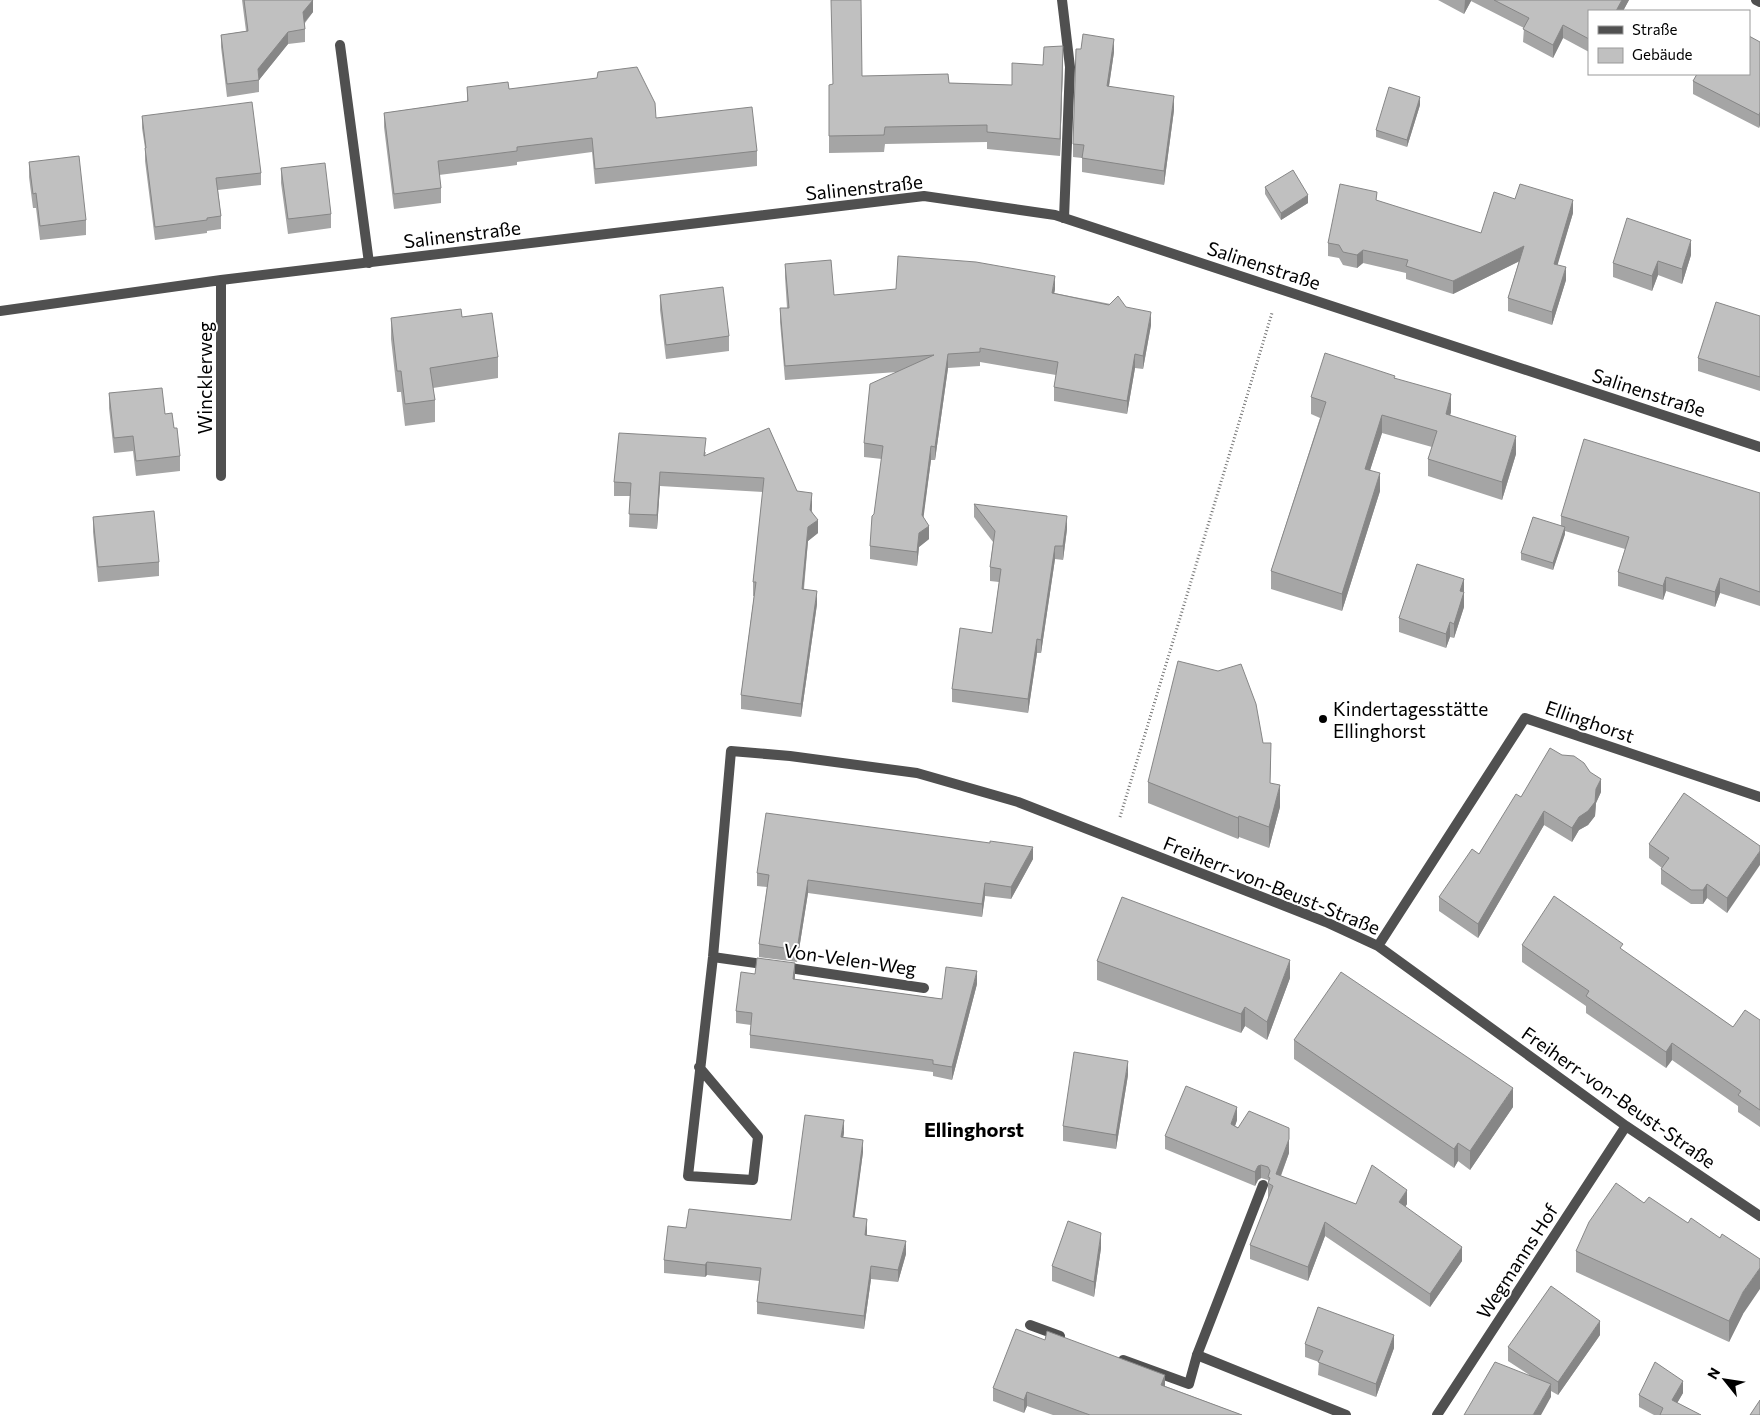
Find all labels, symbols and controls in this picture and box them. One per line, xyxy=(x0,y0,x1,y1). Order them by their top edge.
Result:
legend xyxy=(1588,10,1750,75)
text: Straße xyxy=(1632,20,1678,38)
text: Gebäude xyxy=(1632,45,1693,63)
street label: Salinenstraße xyxy=(804,169,924,205)
street label: Salinenstraße xyxy=(402,215,522,253)
street label: Salinenstraße xyxy=(1204,236,1324,294)
street label: Wincklerweg xyxy=(193,322,216,434)
street label: Salinenstraße xyxy=(1589,363,1709,421)
street label: Ellinghorst xyxy=(1542,695,1638,747)
place label: Kindertagesstätte Ellinghorst xyxy=(1333,697,1488,742)
marker: Kindertagesstätte Ellinghorst xyxy=(1317,713,1329,725)
street label: Freiherr-von-Beust-Straße xyxy=(1160,831,1384,939)
street label: Von-Velen-Weg xyxy=(782,938,918,980)
street label: Freiherr-von-Beust-Straße xyxy=(1518,1021,1720,1173)
district label: Ellinghorst xyxy=(924,1117,1024,1141)
street label: Wegmanns Hof xyxy=(1471,1199,1563,1323)
north arrow xyxy=(1700,1355,1750,1405)
text: N xyxy=(1703,1364,1723,1382)

